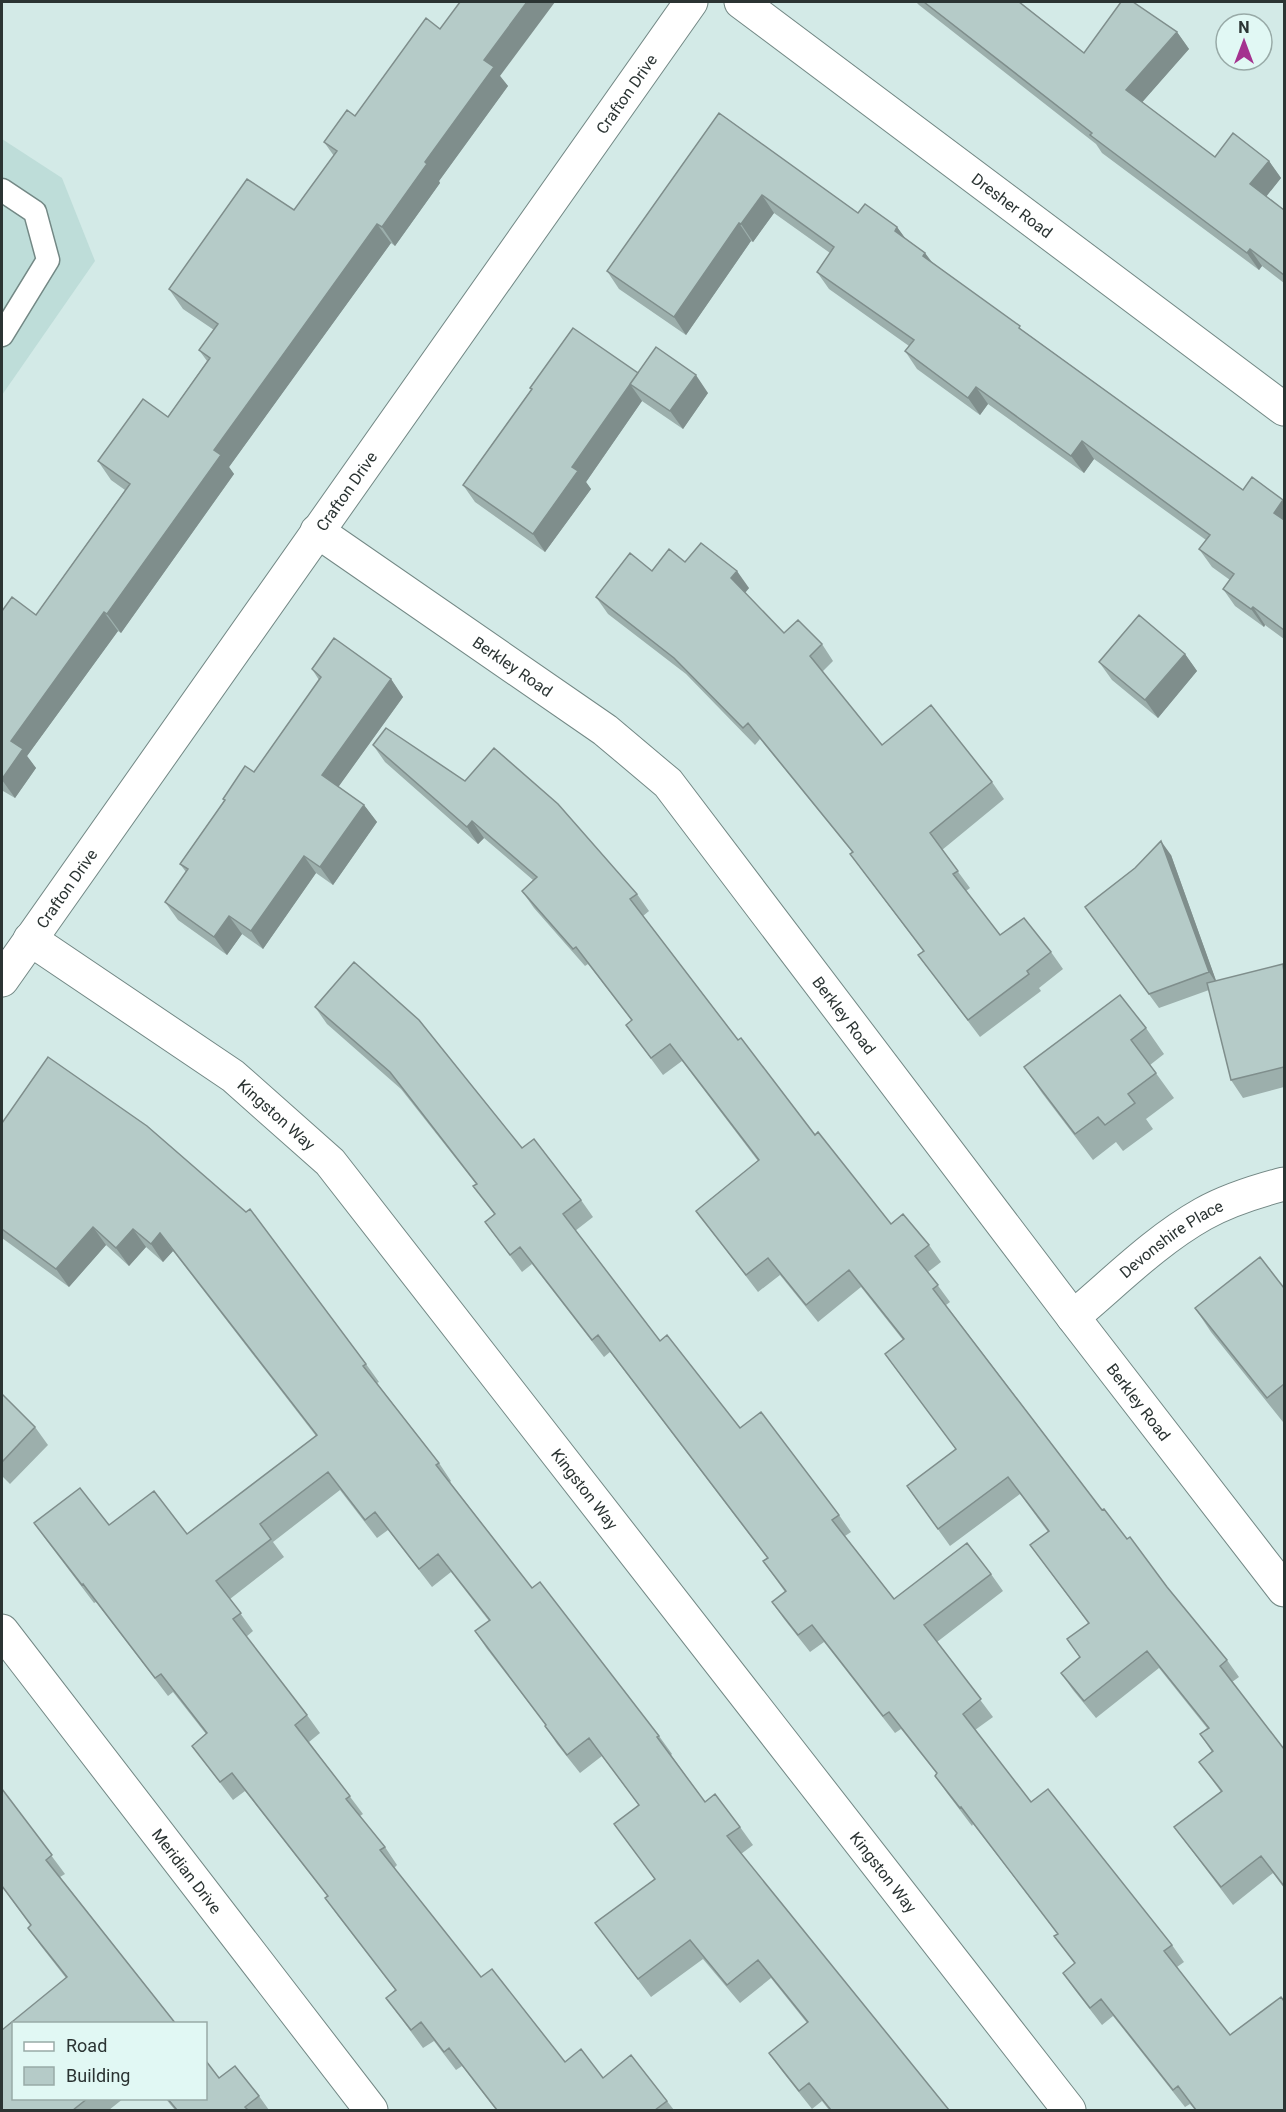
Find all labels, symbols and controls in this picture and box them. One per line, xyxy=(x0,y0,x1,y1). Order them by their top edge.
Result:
north arrow xyxy=(1214,12,1274,72)
text: N xyxy=(1238,18,1250,37)
street label: Crafton Drive xyxy=(592,50,661,137)
street label: Dresher Road xyxy=(968,169,1056,242)
street label: Crafton Drive xyxy=(312,448,381,535)
street label: Berkley Road xyxy=(469,632,556,700)
street label: Crafton Drive xyxy=(32,845,101,932)
street label: Berkley Road xyxy=(809,973,880,1058)
street label: Kingston Way xyxy=(234,1075,319,1154)
street label: Devonshire Place xyxy=(1116,1196,1226,1282)
street label: Berkley Road xyxy=(1103,1360,1174,1444)
street label: Kingston Way xyxy=(547,1445,622,1533)
street label: Meridian Drive xyxy=(148,1825,226,1917)
street label: Kingston Way xyxy=(846,1828,921,1917)
legend xyxy=(12,2022,207,2100)
text: Road xyxy=(66,2035,107,2056)
text: Building xyxy=(66,2065,130,2086)

